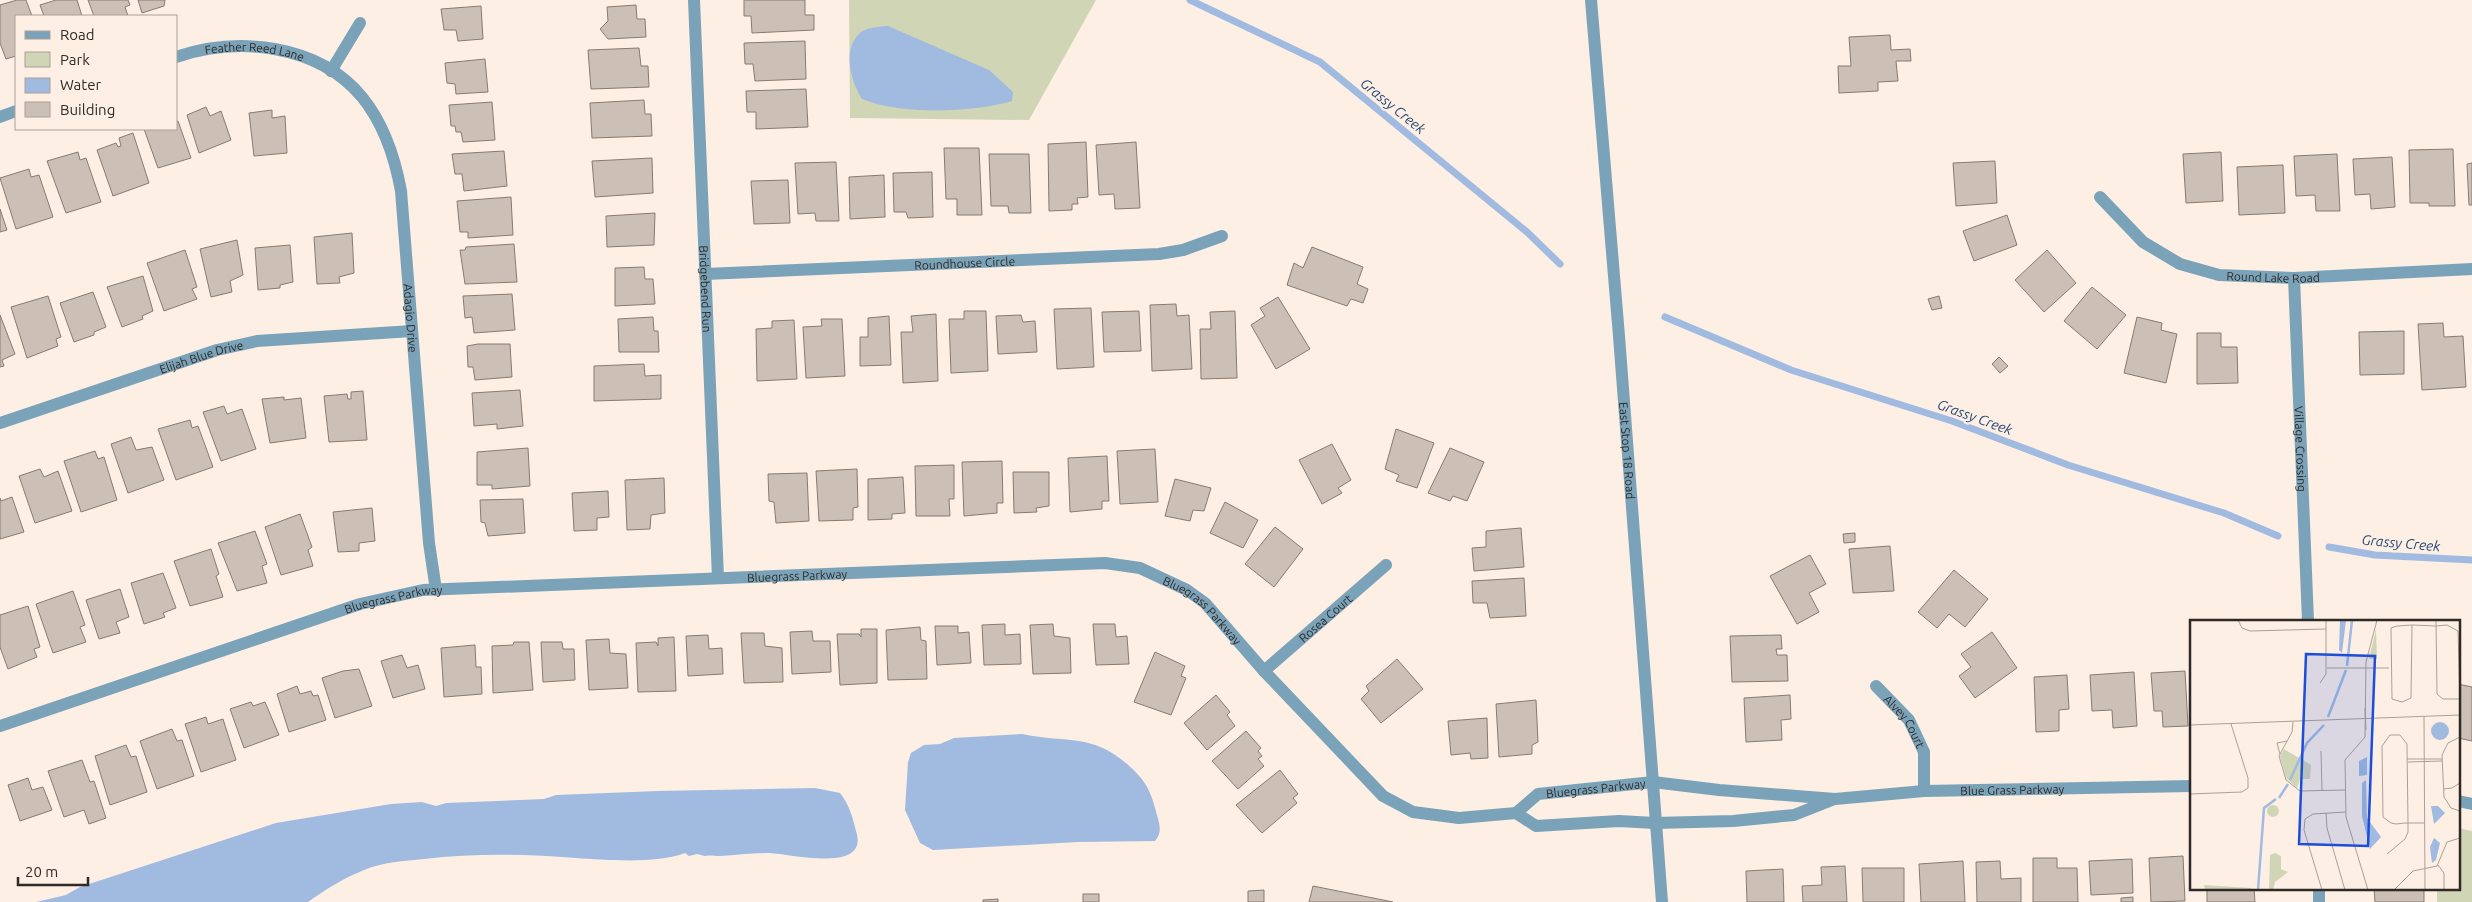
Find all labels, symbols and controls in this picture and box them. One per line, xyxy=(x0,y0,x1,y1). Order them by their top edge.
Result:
legend xyxy=(15,15,178,130)
text: Road xyxy=(60,26,95,43)
street label: Feather Reed Lane xyxy=(204,40,306,63)
text: Park xyxy=(60,51,90,68)
water label: Grassy Creek xyxy=(1357,75,1429,138)
text: Water xyxy=(60,76,101,93)
text: Building xyxy=(60,101,115,118)
street label: Bridgebend Run xyxy=(698,245,714,333)
street label: Roundhouse Circle xyxy=(914,254,1015,271)
street label: Round Lake Road xyxy=(2226,269,2320,285)
street label: Adagio Drive xyxy=(402,283,420,353)
street label: Elijah Blue Drive xyxy=(158,338,244,375)
water label: Grassy Creek xyxy=(1935,396,2016,438)
street label: East Stop 18 Road xyxy=(1618,401,1638,500)
street label: Village Crossing xyxy=(2293,406,2309,492)
water label: Grassy Creek xyxy=(2361,532,2442,554)
street label: Bluegrass Parkway xyxy=(747,567,848,584)
street label: Bluegrass Parkway xyxy=(1161,573,1244,647)
street label: Bluegrass Parkway xyxy=(343,583,443,615)
street label: Rosea Court xyxy=(1296,591,1354,644)
inset map xyxy=(2190,620,2460,890)
street label: Alvey Court xyxy=(1882,692,1928,750)
street label: Bluegrass Parkway xyxy=(1545,776,1646,800)
street label: Blue Grass Parkway xyxy=(1960,782,2065,797)
scale bar xyxy=(18,854,88,886)
text: 20 m xyxy=(25,863,58,880)

